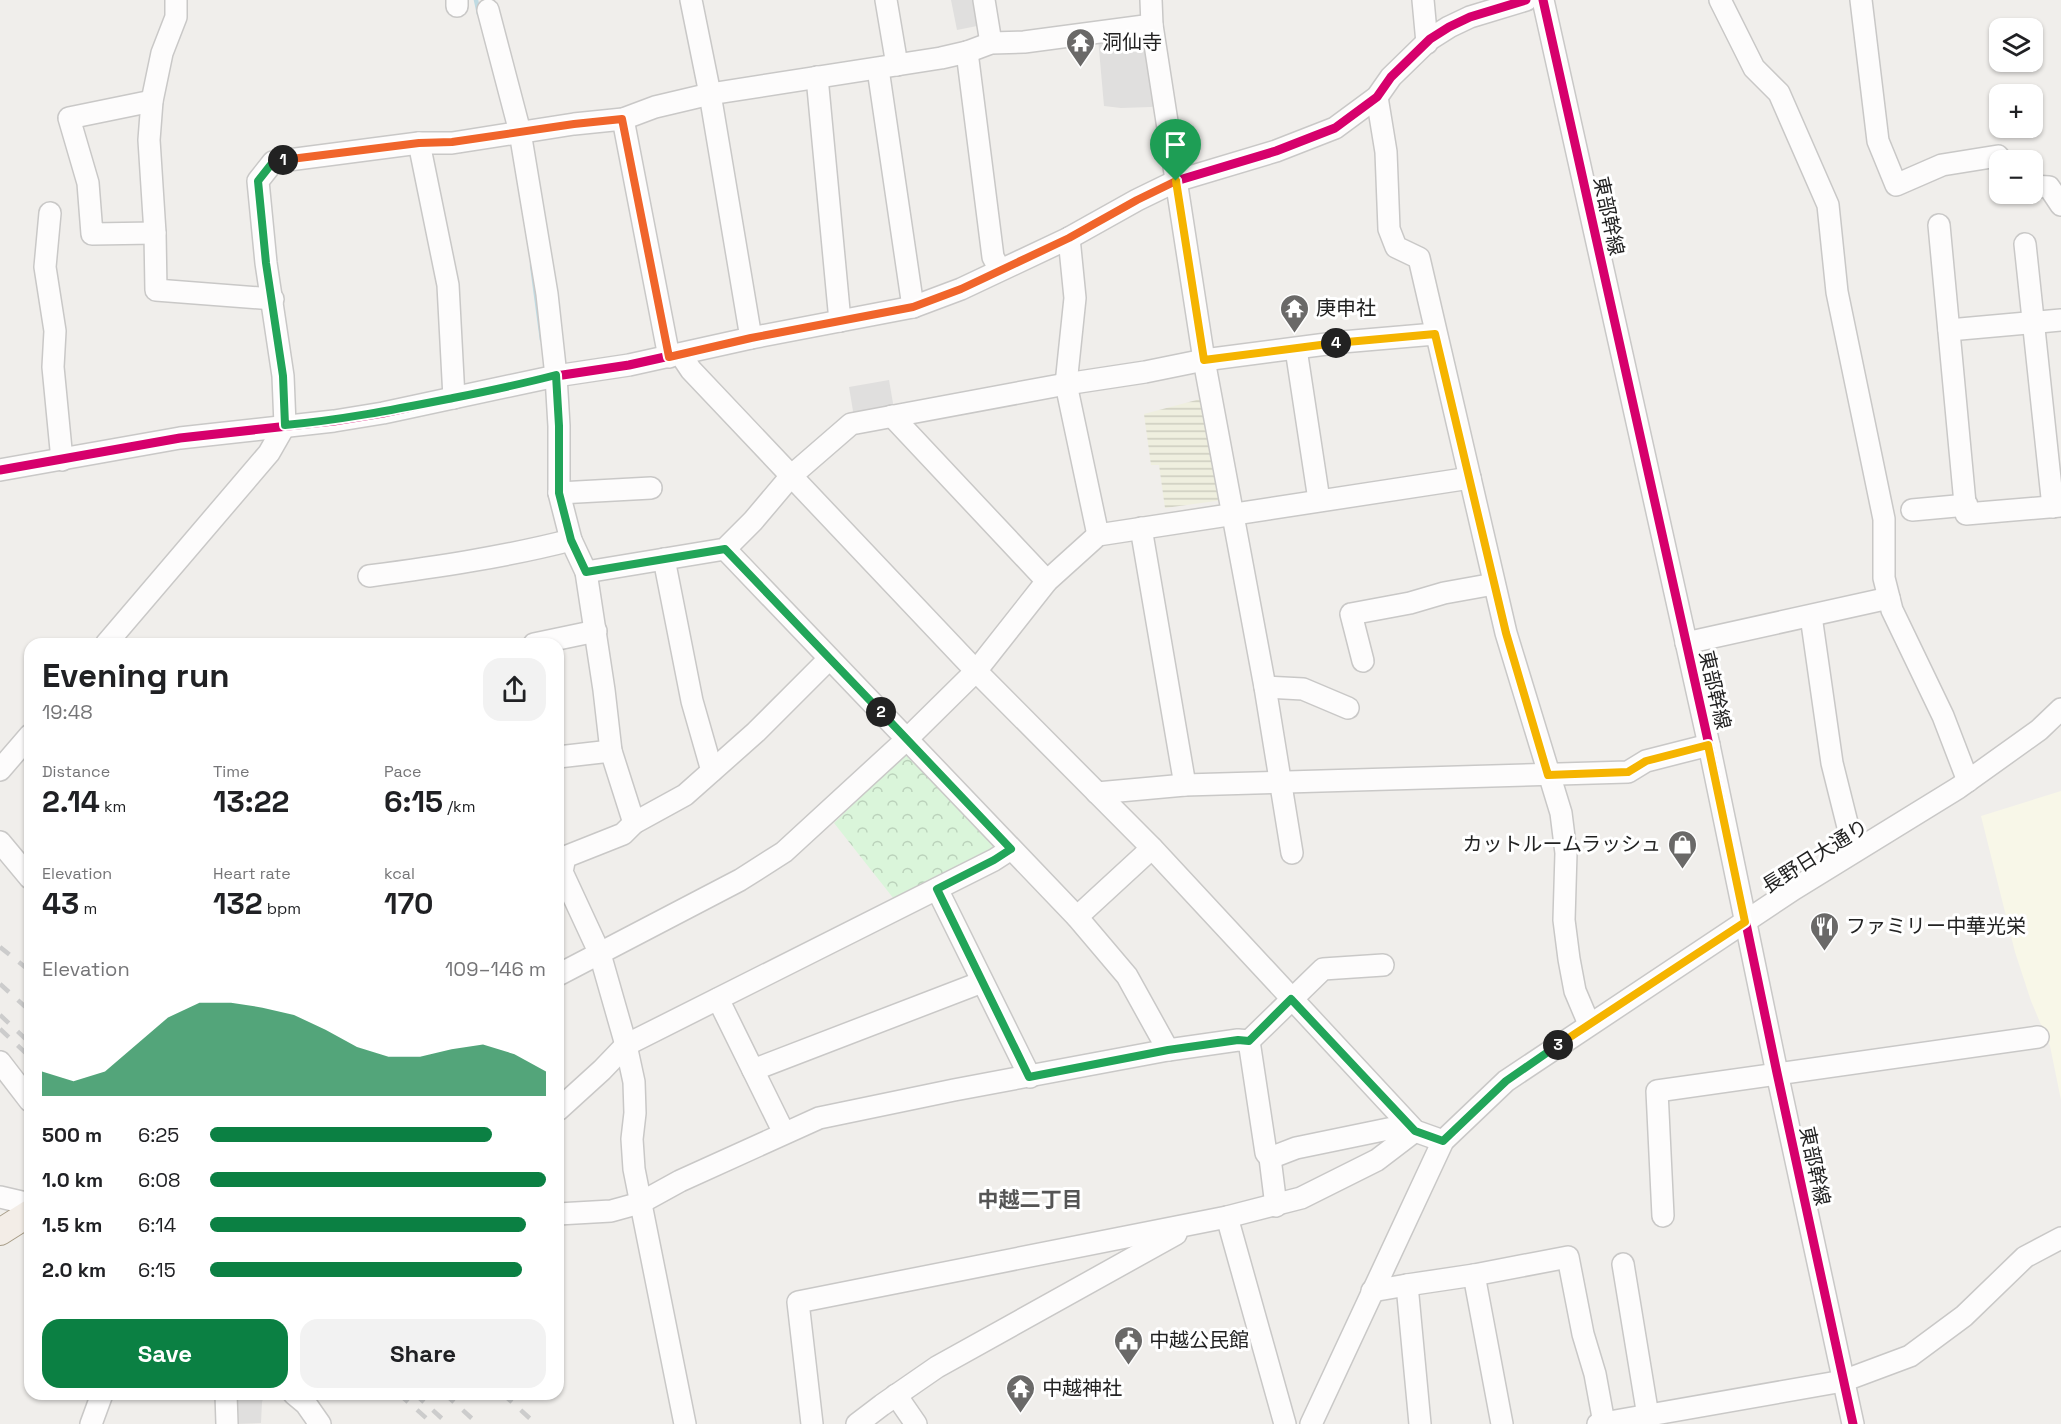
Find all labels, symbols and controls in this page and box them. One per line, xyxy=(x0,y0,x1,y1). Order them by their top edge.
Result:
map controls xyxy=(1989,18,2043,204)
button: layers xyxy=(1989,18,2043,72)
temple icon: 洞仙寺 xyxy=(1065,26,1097,68)
place label: 洞仙寺 xyxy=(1102,29,1162,55)
button: + xyxy=(1989,84,2043,138)
pin xyxy=(1150,119,1201,181)
icon: arrive xyxy=(1159,128,1192,161)
pin: 1 xyxy=(268,145,298,175)
text: 1 xyxy=(279,149,287,170)
button: − xyxy=(1989,150,2043,204)
street label: 東部幹線 xyxy=(1588,174,1630,258)
temple icon: 庚申社 xyxy=(1279,292,1311,334)
place label: 庚申社 xyxy=(1316,295,1376,321)
pin: 4 xyxy=(1321,328,1351,358)
text: 4 xyxy=(1331,332,1341,353)
street label: 東部幹線 xyxy=(1693,648,1737,732)
text: Evening run xyxy=(42,655,230,697)
button: share xyxy=(483,658,546,721)
pin: 2 xyxy=(866,697,896,727)
text: 19:48 xyxy=(42,699,93,725)
text: 2 xyxy=(876,701,886,722)
text: Distance xyxy=(42,761,110,782)
text: Time xyxy=(213,761,249,782)
text: Pace xyxy=(384,761,421,782)
text: 2.14 xyxy=(42,782,100,821)
text: 13:22 xyxy=(213,782,289,821)
text: 6:15 xyxy=(384,782,443,821)
text: km xyxy=(100,796,126,817)
text: /km xyxy=(443,796,475,817)
street label: 長野日大通り xyxy=(1757,813,1873,899)
shop icon: カットルームラッシュ xyxy=(1666,828,1698,870)
place label: カットルームラッシュ xyxy=(1463,831,1661,857)
text: Elevation xyxy=(42,863,112,884)
text: Heart rate xyxy=(213,863,291,884)
text: kcal xyxy=(384,863,415,884)
text: 43 xyxy=(42,884,79,923)
text: 132 xyxy=(213,884,263,923)
text: 170 xyxy=(384,884,434,923)
text: m xyxy=(79,898,97,919)
text: bpm xyxy=(263,898,301,919)
restaurant icon: ファミリー中華光栄 xyxy=(1809,910,1841,952)
place label: ファミリー中華光栄 xyxy=(1846,913,2026,939)
text: Elevation xyxy=(42,956,130,982)
text: 109–146 m xyxy=(445,956,546,982)
pin: 3 xyxy=(1543,1030,1573,1060)
text: 3 xyxy=(1553,1034,1563,1055)
text: 500 m xyxy=(42,1122,102,1148)
text: 6:25 xyxy=(138,1122,179,1148)
street label: 東部幹線 xyxy=(1794,1124,1836,1208)
text: 1.0 km xyxy=(42,1167,103,1193)
text: 6:08 xyxy=(138,1167,181,1193)
district label: 中越二丁目 xyxy=(978,1186,1083,1213)
text: 1.5 km xyxy=(42,1212,102,1238)
text: 6:14 xyxy=(138,1212,176,1238)
text: 2.0 km xyxy=(42,1257,106,1283)
text: 6:15 xyxy=(138,1257,176,1283)
button: Save xyxy=(42,1319,288,1388)
button: Share xyxy=(300,1319,546,1388)
public building icon: 中越公民館 xyxy=(1112,1324,1144,1366)
place label: 中越公民館 xyxy=(1149,1327,1249,1353)
temple icon: 中越神社 xyxy=(1005,1372,1037,1414)
place label: 中越神社 xyxy=(1042,1375,1122,1401)

